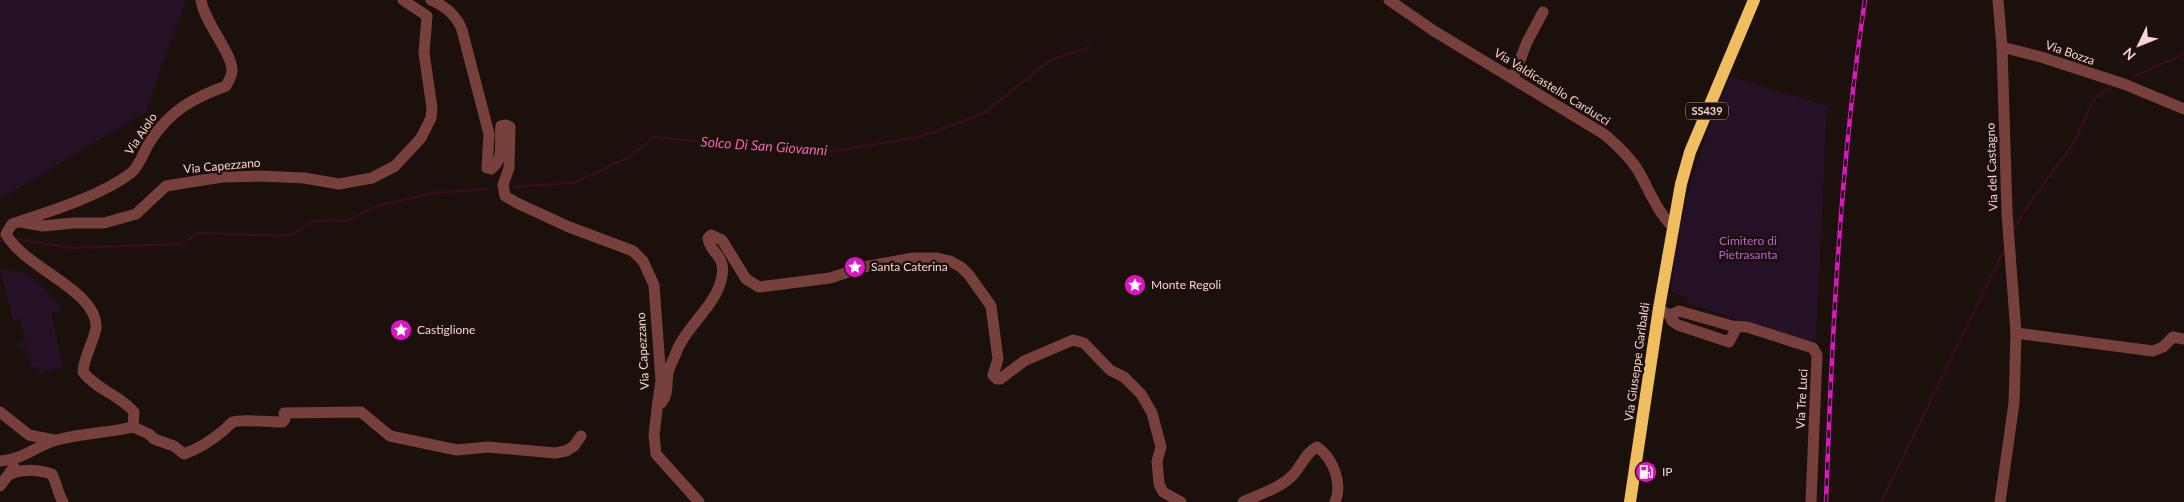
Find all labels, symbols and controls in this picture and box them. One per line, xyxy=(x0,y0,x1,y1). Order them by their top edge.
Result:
north arrow xyxy=(2114,20,2164,70)
street label: Via Bozza xyxy=(2044,37,2097,68)
text: N xyxy=(2119,44,2139,64)
street label: Via Valdicastello Carducci xyxy=(1491,45,1613,129)
road number: SS439 xyxy=(1686,102,1728,120)
street label: Via Aiolo xyxy=(121,110,160,157)
street label: Via del Castagno xyxy=(1982,122,2001,211)
water label: Solco Di San Giovanni xyxy=(700,133,829,158)
street label: Via Capezzano xyxy=(183,155,261,176)
park label: Cimitero di Pietrasanta xyxy=(1719,233,1777,262)
place icon: Santa Caterina xyxy=(843,255,867,279)
place label: Santa Caterina xyxy=(871,259,948,274)
place icon: Monte Regoli xyxy=(1123,273,1147,297)
place label: Monte Regoli xyxy=(1151,277,1221,292)
street label: Via Giuseppe Garibaldi xyxy=(1621,301,1652,422)
street label: Via Capezzano xyxy=(633,312,652,390)
place icon: Castiglione xyxy=(389,318,413,342)
place label: Castiglione xyxy=(417,322,475,337)
street label: Via Tre Luci xyxy=(1792,368,1811,429)
fuel station icon: IP xyxy=(1634,460,1658,484)
place label: IP xyxy=(1662,464,1673,479)

